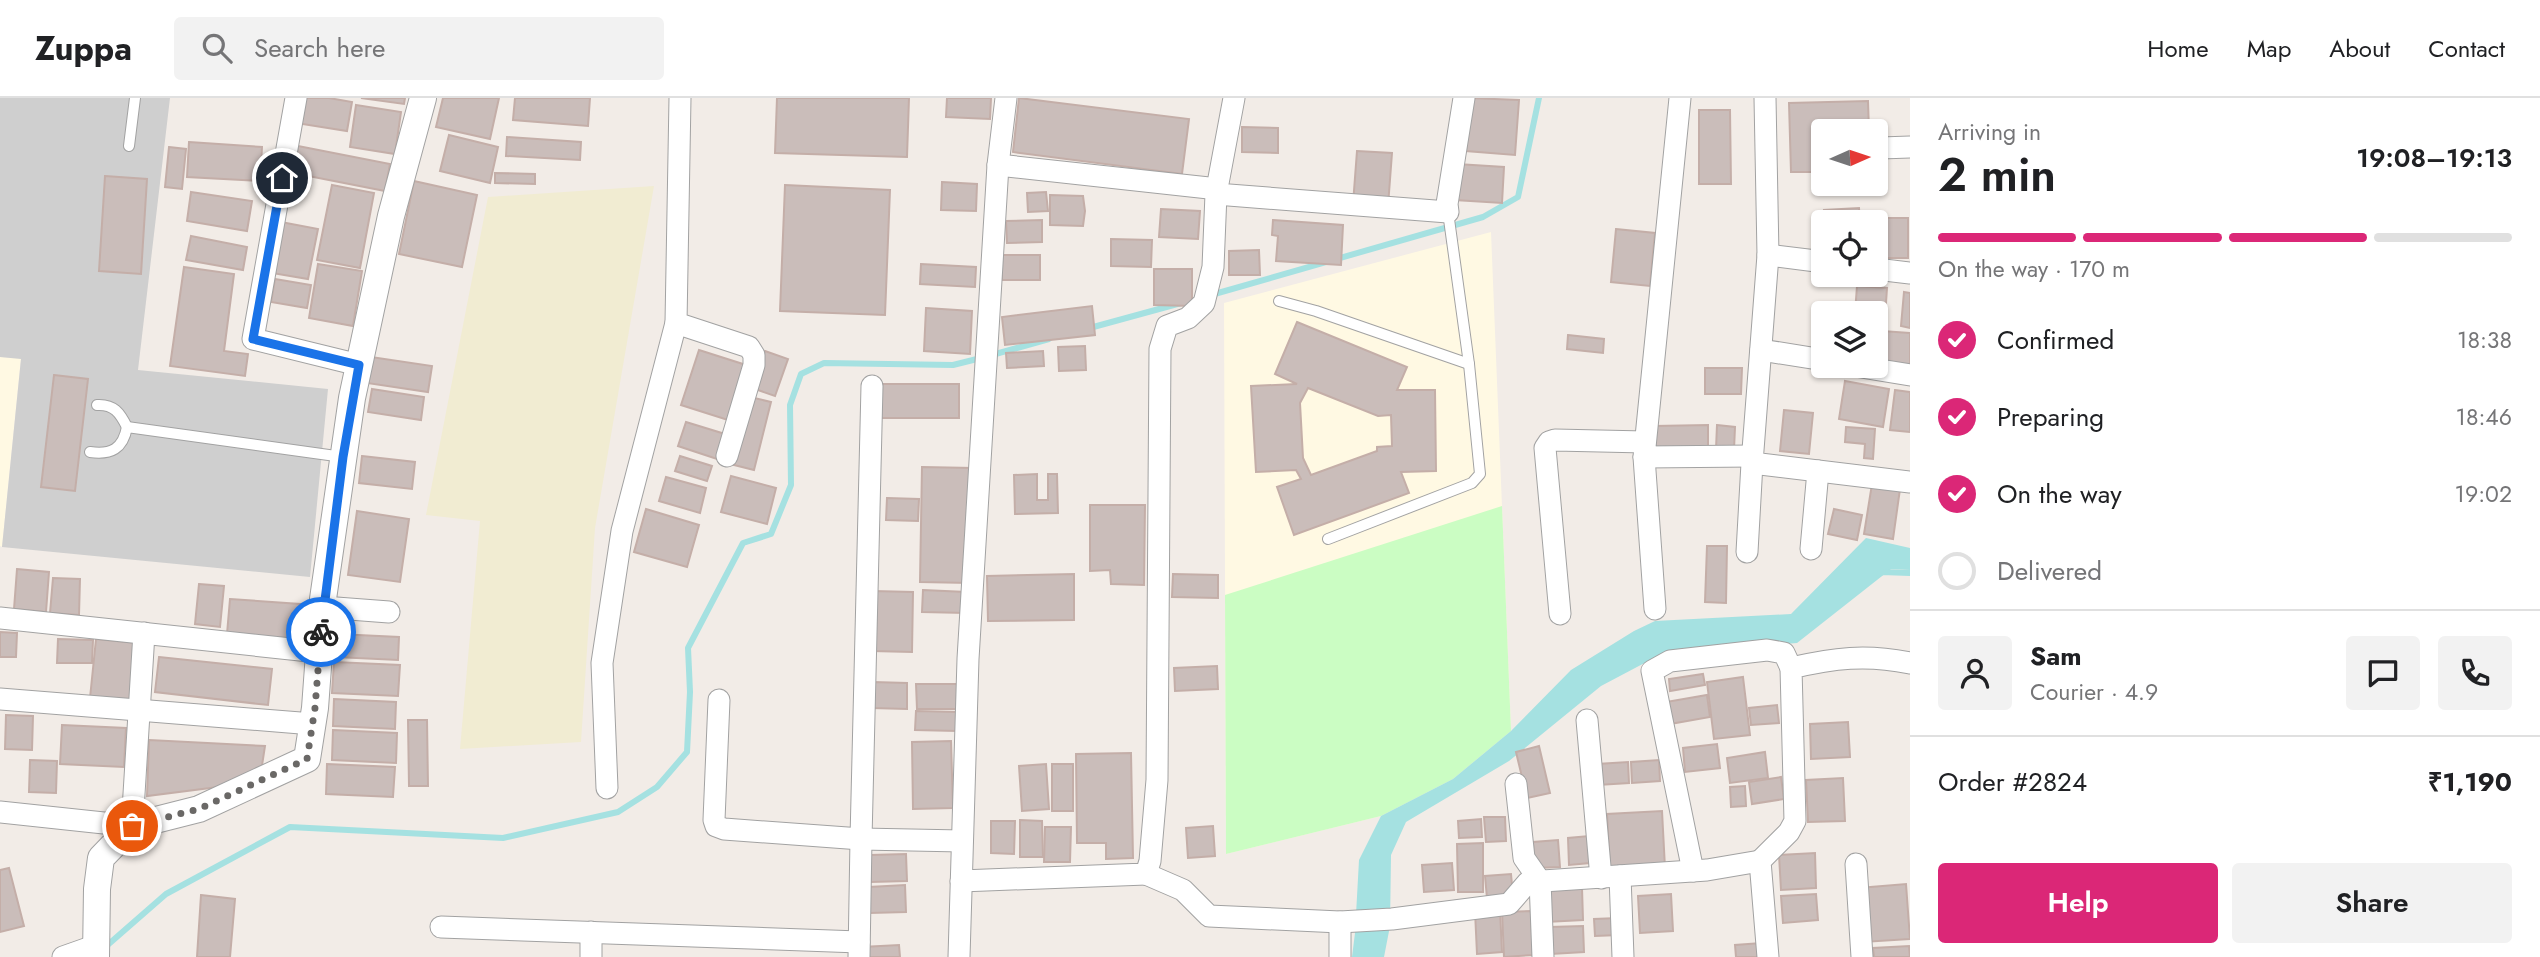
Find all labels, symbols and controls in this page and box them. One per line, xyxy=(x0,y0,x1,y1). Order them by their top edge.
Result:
search box xyxy=(174,17,664,80)
text: Zuppa xyxy=(35,25,132,72)
icon: search xyxy=(198,29,236,67)
text: Search here xyxy=(254,29,385,67)
text: Home xyxy=(2147,31,2209,66)
text: Map xyxy=(2247,31,2291,66)
text: About xyxy=(2329,31,2390,66)
text: Contact xyxy=(2428,31,2505,66)
text: Arriving in xyxy=(1938,115,2041,149)
north arrow xyxy=(1811,119,1888,196)
map controls xyxy=(1811,119,1888,378)
text: 19:08–19:13 xyxy=(2356,139,2512,177)
text: 2 min xyxy=(1938,142,2056,208)
pin xyxy=(252,148,312,208)
icon: home xyxy=(263,159,301,197)
button: locate xyxy=(1811,210,1888,287)
text: On the way · 170 m xyxy=(1938,252,2130,286)
button: layers xyxy=(1811,301,1888,378)
icon: check xyxy=(1938,321,1976,359)
text: Confirmed xyxy=(1997,321,2114,359)
text: 18:38 xyxy=(2457,323,2512,357)
icon: check xyxy=(1938,398,1976,436)
text: Preparing xyxy=(1997,398,2104,436)
text: 18:46 xyxy=(2456,400,2512,434)
icon: check xyxy=(1938,475,1976,513)
text: On the way xyxy=(1997,475,2122,513)
text: 19:02 xyxy=(2455,477,2512,511)
text: Delivered xyxy=(1997,552,2102,590)
courier xyxy=(286,597,356,667)
icon: bike xyxy=(302,613,340,651)
button: person xyxy=(1938,636,2012,710)
button: chat xyxy=(2346,636,2420,710)
button: phone xyxy=(2438,636,2512,710)
text: Sam xyxy=(2030,637,2082,675)
text: Courier · 4.9 xyxy=(2030,675,2158,709)
text: Order #2824 xyxy=(1938,763,2087,801)
text: ₹1,190 xyxy=(2428,763,2512,801)
pin xyxy=(102,796,162,856)
icon: bag xyxy=(113,807,151,845)
button: Help xyxy=(1938,863,2218,943)
button: Share xyxy=(2232,863,2512,943)

